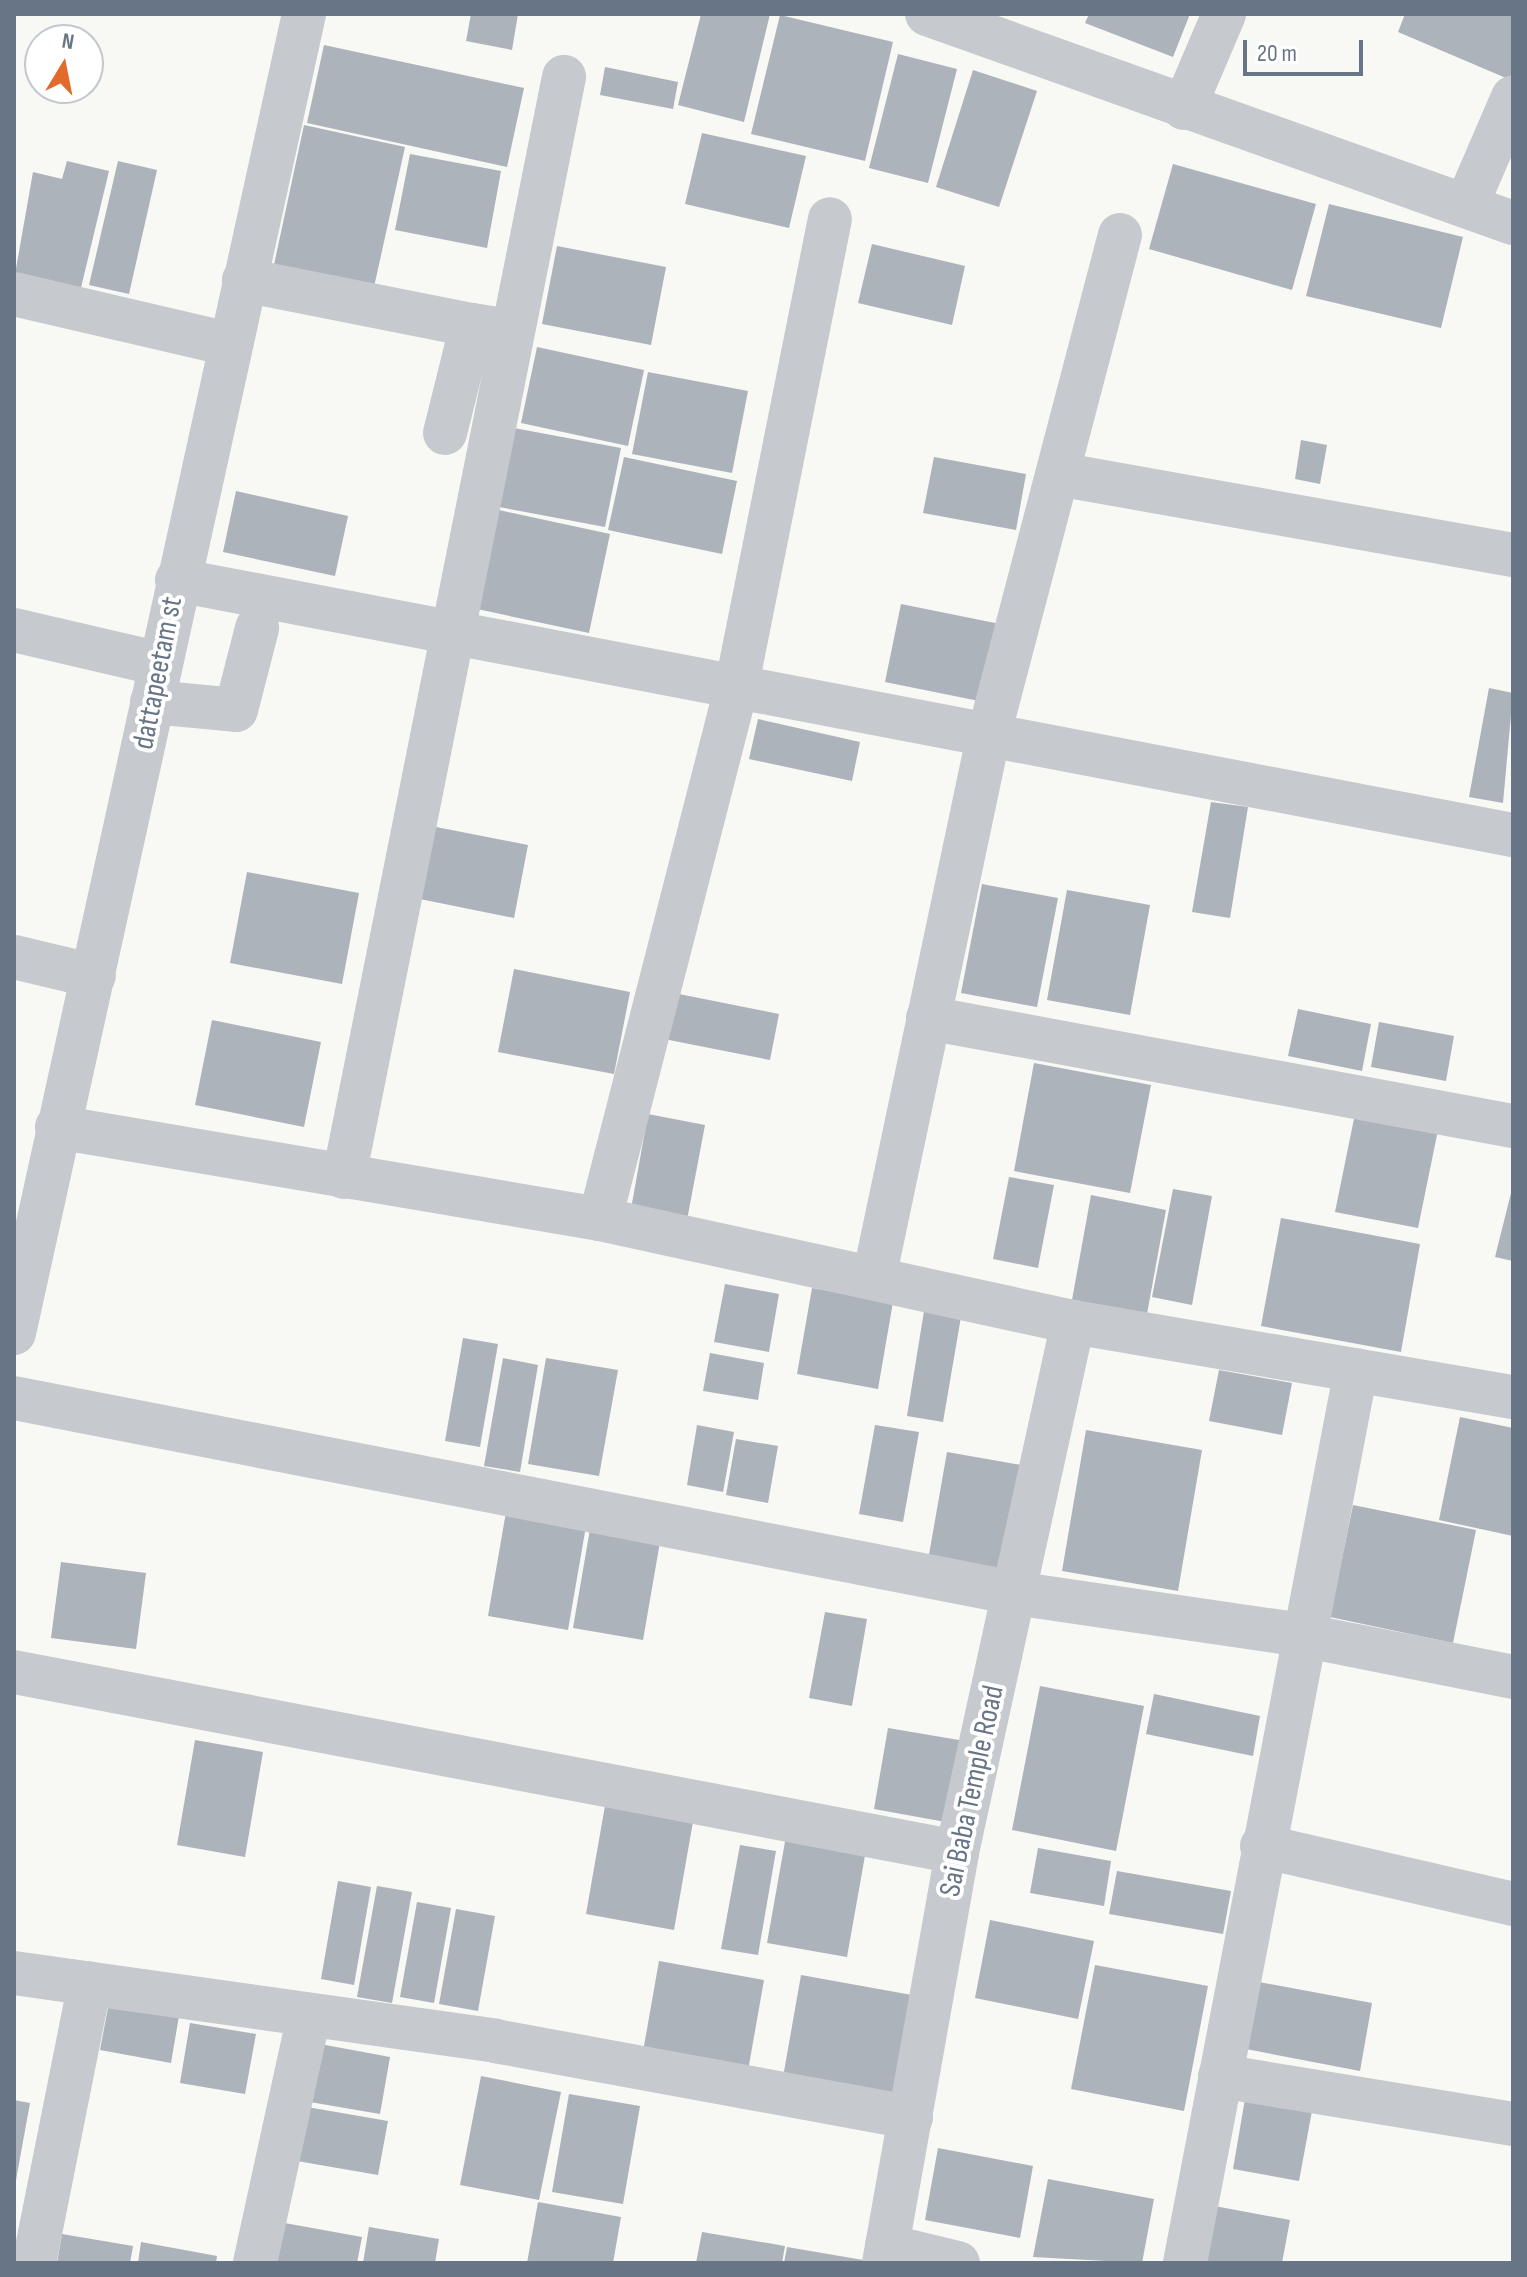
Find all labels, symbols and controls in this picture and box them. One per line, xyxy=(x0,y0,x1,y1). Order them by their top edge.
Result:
north arrow xyxy=(24,24,104,104)
scale bar xyxy=(1247,24,1367,74)
text: N xyxy=(60,28,76,56)
text: 20 m xyxy=(1257,39,1297,68)
street label: dattapeetam st xyxy=(126,594,190,752)
street label: Sai Baba Temple Road xyxy=(932,1682,1012,1900)

